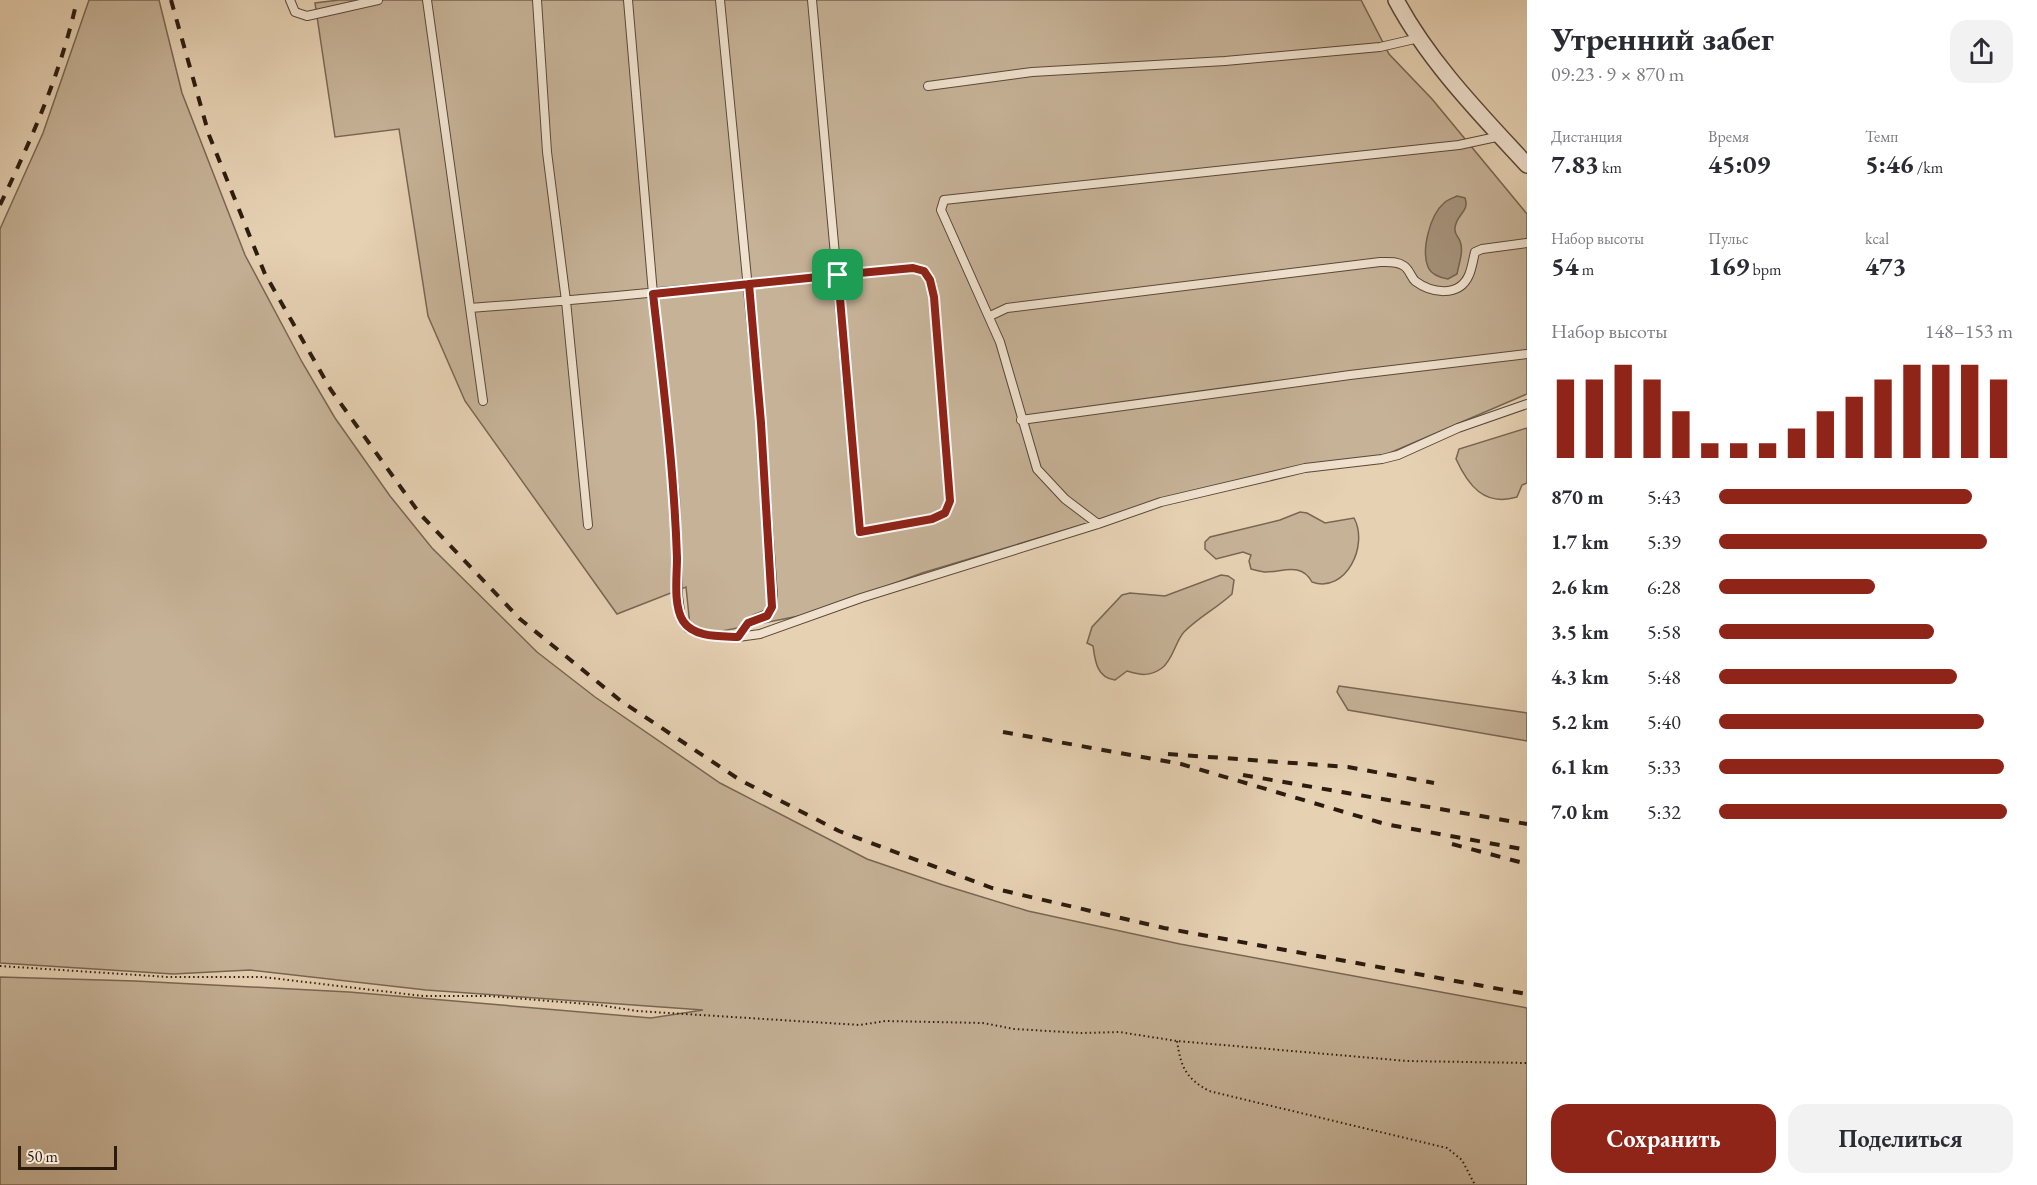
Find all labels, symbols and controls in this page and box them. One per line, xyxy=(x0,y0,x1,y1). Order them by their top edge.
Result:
text: Утренний забег xyxy=(1551,17,1774,60)
button: share xyxy=(1950,20,2013,83)
text: 09:23 · 9 × 870 m xyxy=(1551,61,1684,87)
text: Дистанция xyxy=(1551,126,1622,147)
text: Время xyxy=(1708,126,1749,147)
text: Темп xyxy=(1865,126,1898,147)
text: 7.83 xyxy=(1551,147,1599,181)
text: 45:09 xyxy=(1708,147,1770,181)
text: 5:46 xyxy=(1865,147,1914,181)
text: km xyxy=(1599,157,1622,178)
text: /km xyxy=(1914,157,1943,178)
text: Набор высоты xyxy=(1551,228,1644,249)
text: Пульс xyxy=(1708,228,1749,249)
text: kcal xyxy=(1865,228,1889,249)
pin xyxy=(812,249,863,300)
text: 54 xyxy=(1551,249,1579,283)
text: 169 xyxy=(1708,249,1749,283)
text: 473 xyxy=(1865,249,1906,283)
icon: arrive xyxy=(821,258,854,291)
text: m xyxy=(1579,259,1594,280)
text: bpm xyxy=(1749,259,1781,280)
text: Набор высоты xyxy=(1551,318,1667,344)
text: 148–153 m xyxy=(1925,318,2013,344)
text: 870 m xyxy=(1551,484,1604,510)
text: 5:43 xyxy=(1647,484,1681,510)
text: 1.7 km xyxy=(1551,529,1609,555)
text: 5:39 xyxy=(1647,529,1681,555)
text: 2.6 km xyxy=(1551,574,1609,600)
text: 6:28 xyxy=(1647,574,1681,600)
text: 3.5 km xyxy=(1551,619,1609,645)
text: 5:58 xyxy=(1647,619,1681,645)
text: 4.3 km xyxy=(1551,664,1609,690)
text: 5:48 xyxy=(1647,664,1681,690)
text: 5.2 km xyxy=(1551,709,1609,735)
text: 5:40 xyxy=(1647,709,1681,735)
text: 6.1 km xyxy=(1551,754,1609,780)
text: 5:33 xyxy=(1647,754,1681,780)
text: 7.0 km xyxy=(1551,799,1609,825)
text: 5:32 xyxy=(1647,799,1681,825)
button: Сохранить xyxy=(1551,1104,1776,1173)
button: Поделиться xyxy=(1788,1104,2013,1173)
scale bar xyxy=(18,1143,117,1170)
text: 50 m xyxy=(27,1146,58,1167)

